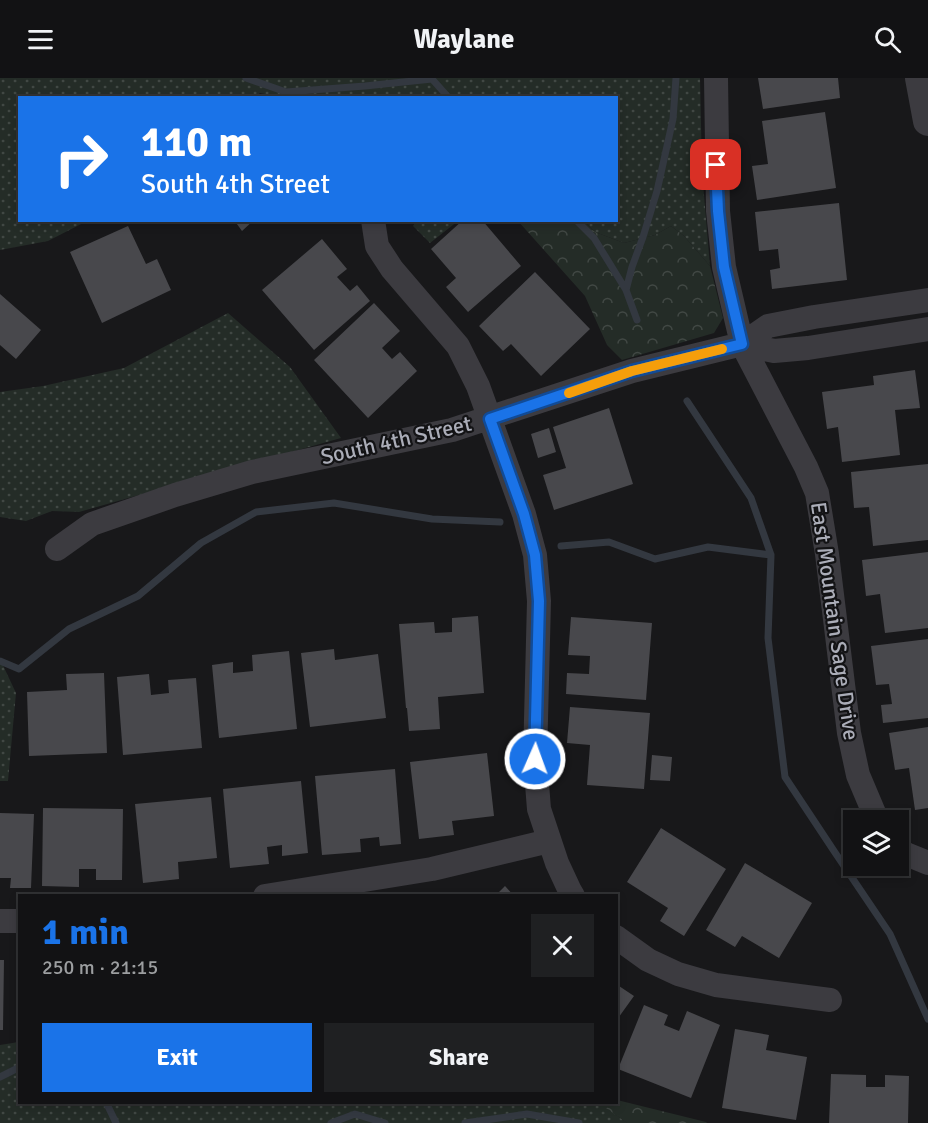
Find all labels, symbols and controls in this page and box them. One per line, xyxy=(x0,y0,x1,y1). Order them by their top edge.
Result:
icon: menu xyxy=(24,23,57,56)
text: Waylane xyxy=(413,23,515,56)
icon: search xyxy=(871,23,904,56)
text: 110 m xyxy=(141,117,252,168)
icon: right xyxy=(42,120,120,198)
pin xyxy=(690,139,741,190)
icon: arrive xyxy=(699,148,732,181)
text: South 4th Street xyxy=(141,168,330,201)
street label: South 4th Street xyxy=(318,409,474,470)
street label: East Mountain Sage Drive xyxy=(805,500,865,742)
position arrow xyxy=(503,727,567,791)
map controls xyxy=(843,810,909,876)
button: layers xyxy=(843,810,909,876)
text: 1 min xyxy=(42,910,129,955)
button: close xyxy=(531,914,594,977)
text: 250 m · 21:15 xyxy=(42,955,158,980)
button: Exit xyxy=(42,1023,312,1092)
button: Share xyxy=(324,1023,594,1092)

